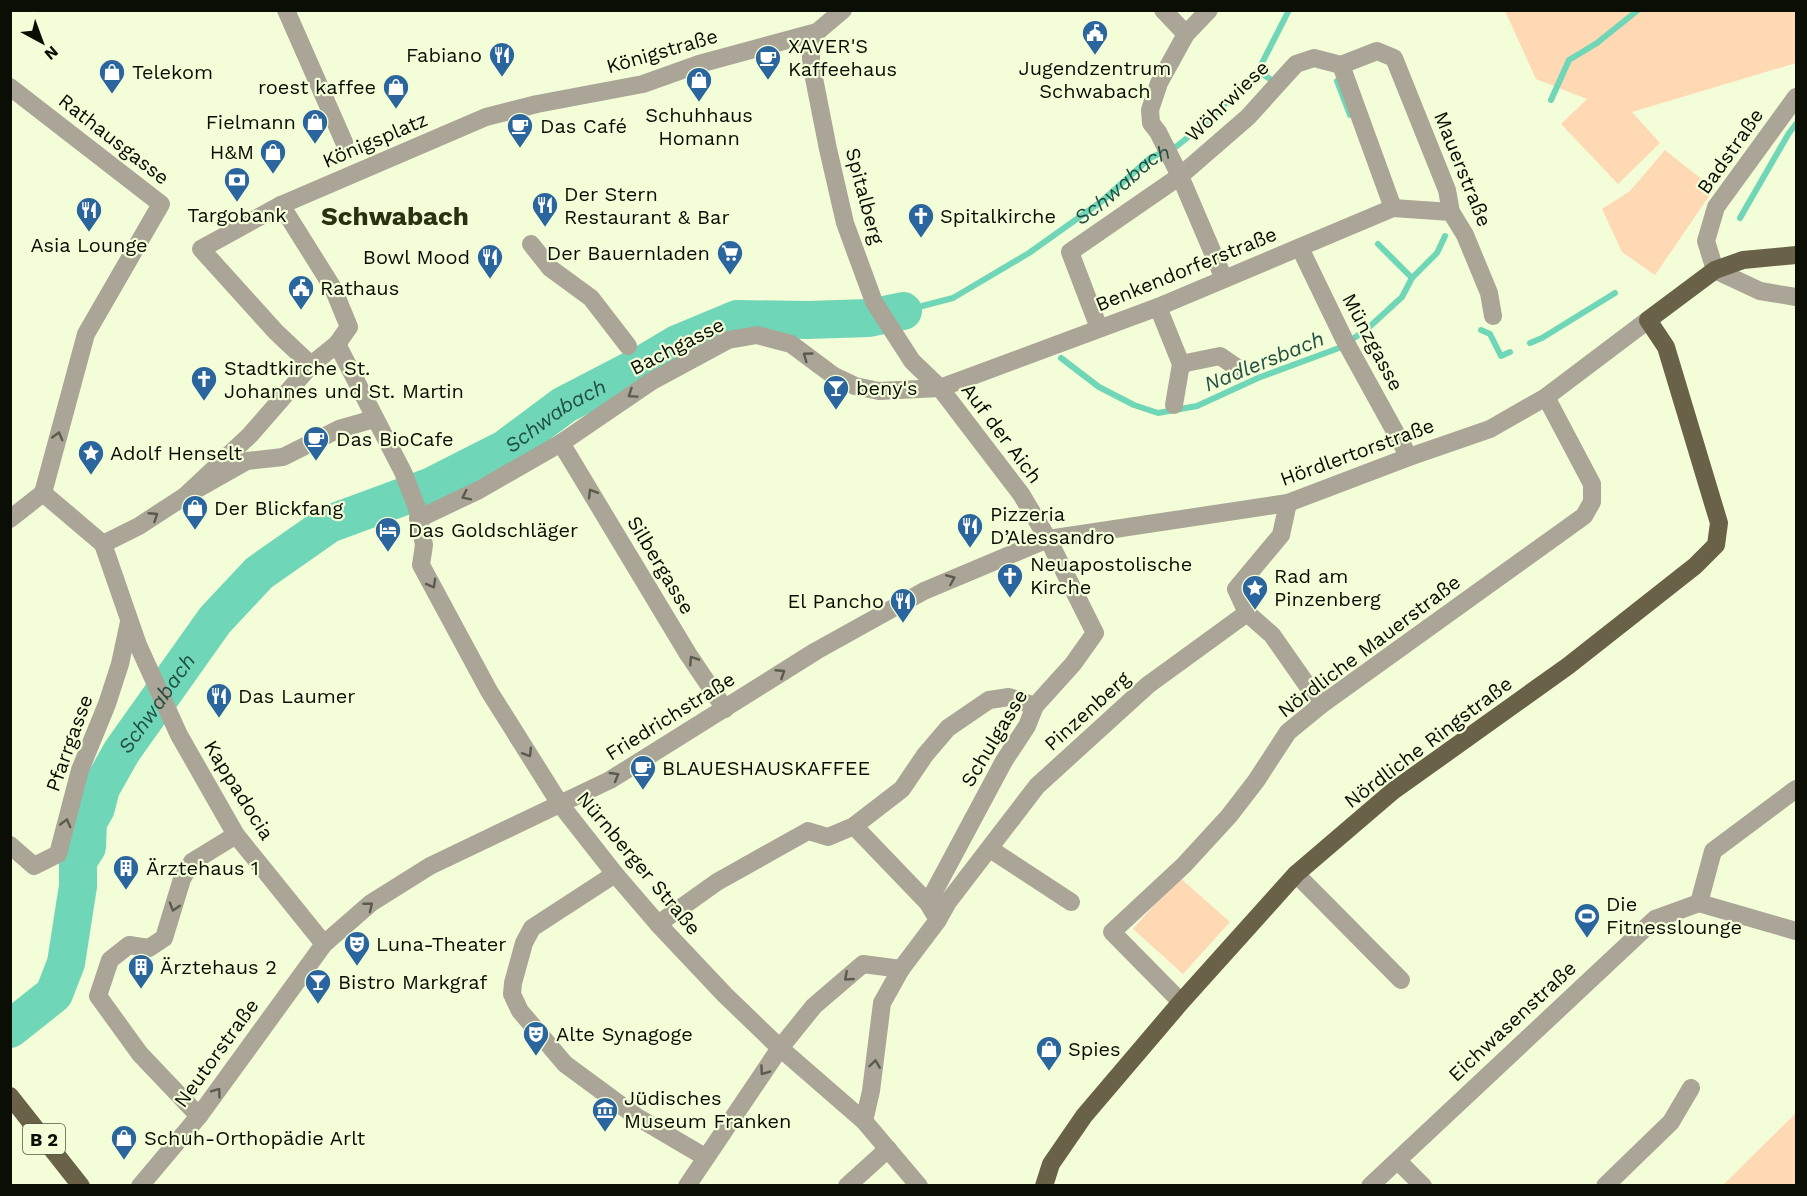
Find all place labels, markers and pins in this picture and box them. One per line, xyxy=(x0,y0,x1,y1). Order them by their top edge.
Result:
public building icon: Jugendzentrum Schwabach xyxy=(1080,18,1110,56)
place label: XAVER'S Kaffeehaus xyxy=(788,34,897,81)
restaurant icon: Fabiano xyxy=(487,40,517,78)
place label: Fabiano xyxy=(406,43,482,67)
cafe icon: XAVER'S Kaffeehaus xyxy=(753,43,783,81)
place label: Jugendzentrum Schwabach xyxy=(1019,56,1171,103)
shop icon: Telekom xyxy=(97,57,127,95)
place label: Telekom xyxy=(132,60,213,84)
shop icon: Schuhhaus Homann xyxy=(684,65,714,103)
shop icon: roest kaffee xyxy=(381,72,411,110)
place label: roest kaffee xyxy=(258,75,376,99)
place label: Schuhhaus Homann xyxy=(645,103,753,150)
shop icon: Fielmann xyxy=(300,107,330,145)
place label: Fielmann xyxy=(206,110,296,134)
cafe icon: Das Café xyxy=(505,111,535,149)
place label: Das Café xyxy=(540,114,627,138)
shop icon: H&M xyxy=(258,137,288,175)
place label: H&M xyxy=(210,140,254,164)
bank icon: Targobank xyxy=(222,165,252,203)
place label: Der Stern Restaurant & Bar xyxy=(564,182,730,229)
restaurant icon: Der Stern Restaurant & Bar xyxy=(530,190,560,228)
restaurant icon: Asia Lounge xyxy=(74,195,104,233)
church icon: Spitalkirche xyxy=(906,201,936,239)
place label: Targobank xyxy=(187,203,287,227)
place label: Spitalkirche xyxy=(940,204,1056,228)
place label: Asia Lounge xyxy=(30,233,148,257)
supermarket icon: Der Bauernladen xyxy=(715,238,745,276)
place label: Der Bauernladen xyxy=(547,241,710,265)
restaurant icon: Bowl Mood xyxy=(475,242,505,280)
place label: Bowl Mood xyxy=(363,245,470,269)
public building icon: Rathaus xyxy=(286,273,316,311)
place label: Rathaus xyxy=(320,276,399,300)
place label: Stadtkirche St. Johannes und St. Martin xyxy=(224,356,464,403)
church icon: Stadtkirche St. Johannes und St. Martin xyxy=(189,364,219,402)
bar icon: beny's xyxy=(821,373,851,411)
place label: beny's xyxy=(856,376,917,400)
cafe icon: Das BioCafe xyxy=(301,424,331,462)
place label: Das BioCafe xyxy=(336,427,454,451)
place icon: Adolf Henselt xyxy=(76,438,106,476)
place label: Adolf Henselt xyxy=(110,441,243,465)
shop icon: Der Blickfang xyxy=(180,493,210,531)
place label: Der Blickfang xyxy=(214,496,343,520)
place label: Pizzeria D’Alessandro xyxy=(990,502,1115,549)
restaurant icon: Pizzeria D’Alessandro xyxy=(955,511,985,549)
hotel icon: Das Goldschläger xyxy=(373,515,403,553)
place label: Das Goldschläger xyxy=(408,518,578,542)
place label: Neuapostolische Kirche xyxy=(1030,552,1192,599)
church icon: Neuapostolische Kirche xyxy=(995,561,1025,599)
place label: Rad am Pinzenberg xyxy=(1274,564,1381,611)
place icon: Rad am Pinzenberg xyxy=(1240,573,1270,611)
restaurant icon: El Pancho xyxy=(888,586,918,624)
place label: El Pancho xyxy=(788,589,884,613)
restaurant icon: Das Laumer xyxy=(204,681,234,719)
place label: Das Laumer xyxy=(238,684,355,708)
cafe icon: BLAUESHAUSKAFFEE xyxy=(628,753,658,791)
place label: BLAUESHAUSKAFFEE xyxy=(662,756,870,780)
building icon: Ärztehaus 1 xyxy=(111,853,141,891)
place label: Ärztehaus 1 xyxy=(146,856,259,880)
place label: Die Fitnesslounge xyxy=(1606,892,1742,939)
sports icon: Die Fitnesslounge xyxy=(1572,901,1602,939)
theatre icon: Luna-Theater xyxy=(342,929,372,967)
place label: Luna-Theater xyxy=(376,932,506,956)
building icon: Ärztehaus 2 xyxy=(126,952,156,990)
place label: Ärztehaus 2 xyxy=(160,955,277,979)
bar icon: Bistro Markgraf xyxy=(303,967,333,1005)
place label: Bistro Markgraf xyxy=(338,970,487,994)
theatre icon: Alte Synagoge xyxy=(521,1019,551,1057)
place label: Alte Synagoge xyxy=(556,1022,693,1046)
shop icon: Spies xyxy=(1034,1034,1064,1072)
place label: Spies xyxy=(1068,1037,1121,1061)
place label: Jüdisches Museum Franken xyxy=(624,1086,791,1133)
museum icon: Jüdisches Museum Franken xyxy=(590,1095,620,1133)
shop icon: Schuh-Orthopädie Arlt xyxy=(109,1123,139,1161)
place label: Schuh-Orthopädie Arlt xyxy=(144,1126,366,1150)

